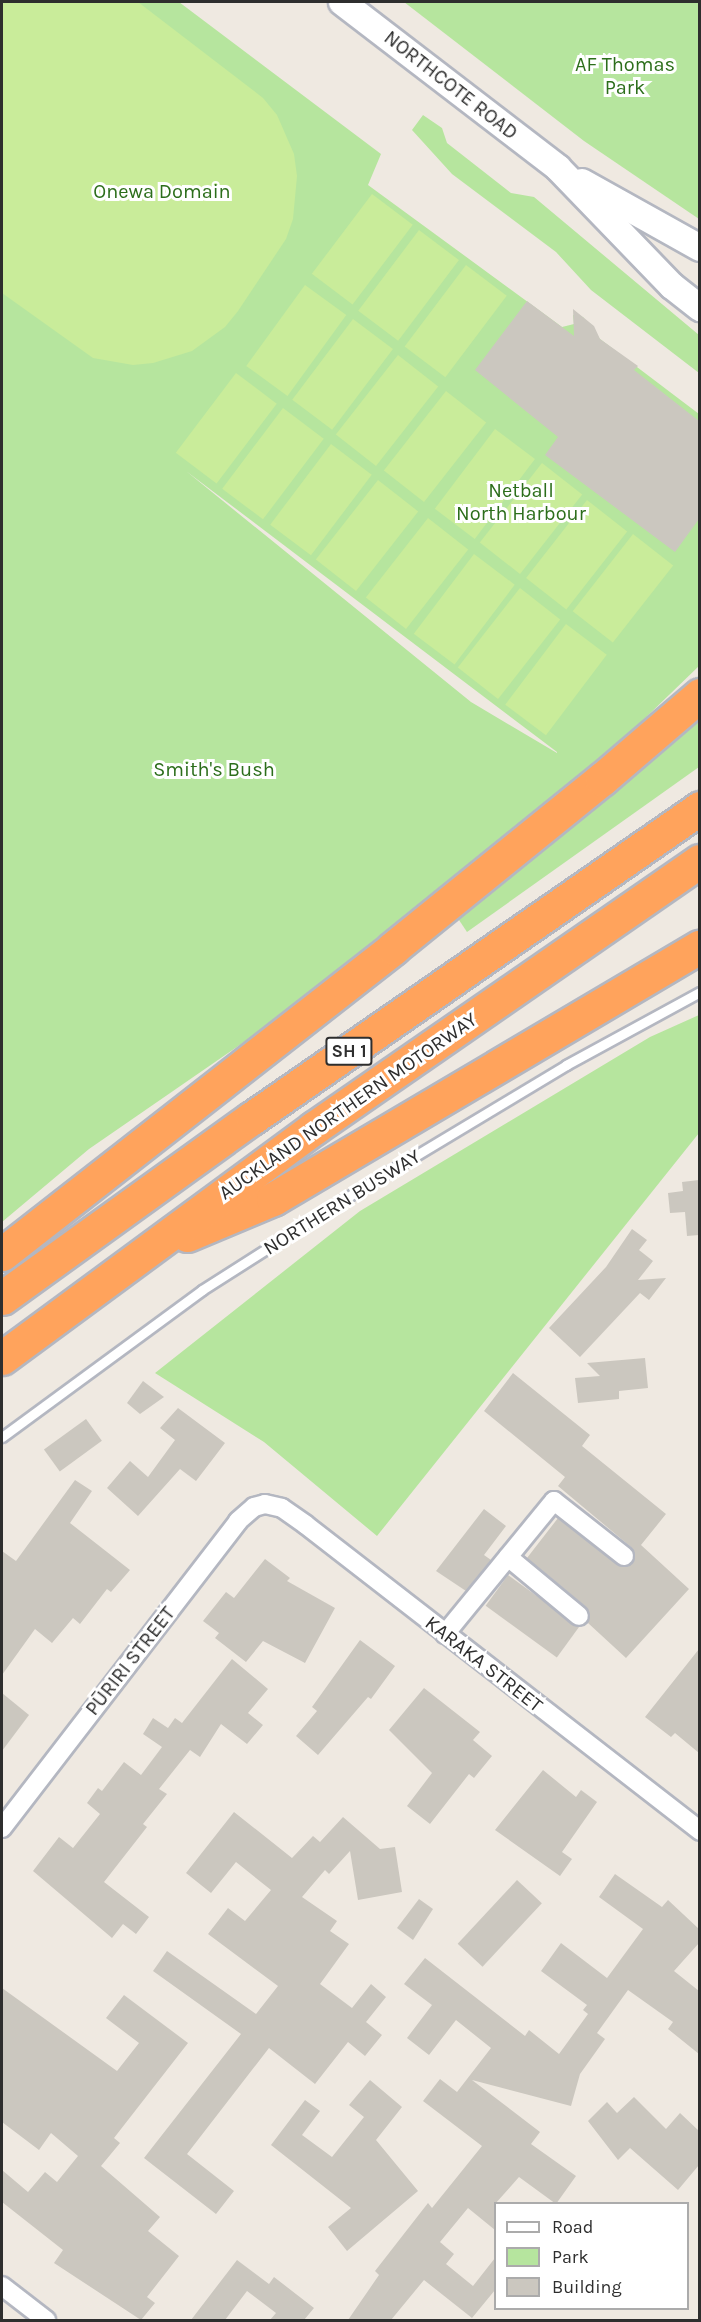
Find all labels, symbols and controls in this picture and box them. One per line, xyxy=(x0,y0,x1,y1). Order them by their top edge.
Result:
street label: NORTHCOTE ROAD xyxy=(379,25,523,145)
park label: AF Thomas Park xyxy=(575,53,675,100)
park label: Onewa Domain xyxy=(93,179,231,203)
park label: Netball North Harbour xyxy=(456,478,586,525)
park label: Smith's Bush xyxy=(153,757,275,781)
street label: AUCKLAND NORTHERN MOTORWAY xyxy=(214,1007,482,1205)
road number: SH 1 xyxy=(325,1036,373,1066)
street label: NORTHERN BUSWAY xyxy=(259,1144,425,1260)
street label: PŪRIRI STREET xyxy=(80,1602,180,1720)
street label: KARAKA STREET xyxy=(420,1611,548,1717)
legend xyxy=(494,2202,689,2310)
text: Road xyxy=(552,2216,593,2238)
text: Park xyxy=(552,2246,589,2268)
text: Building xyxy=(552,2276,622,2298)

